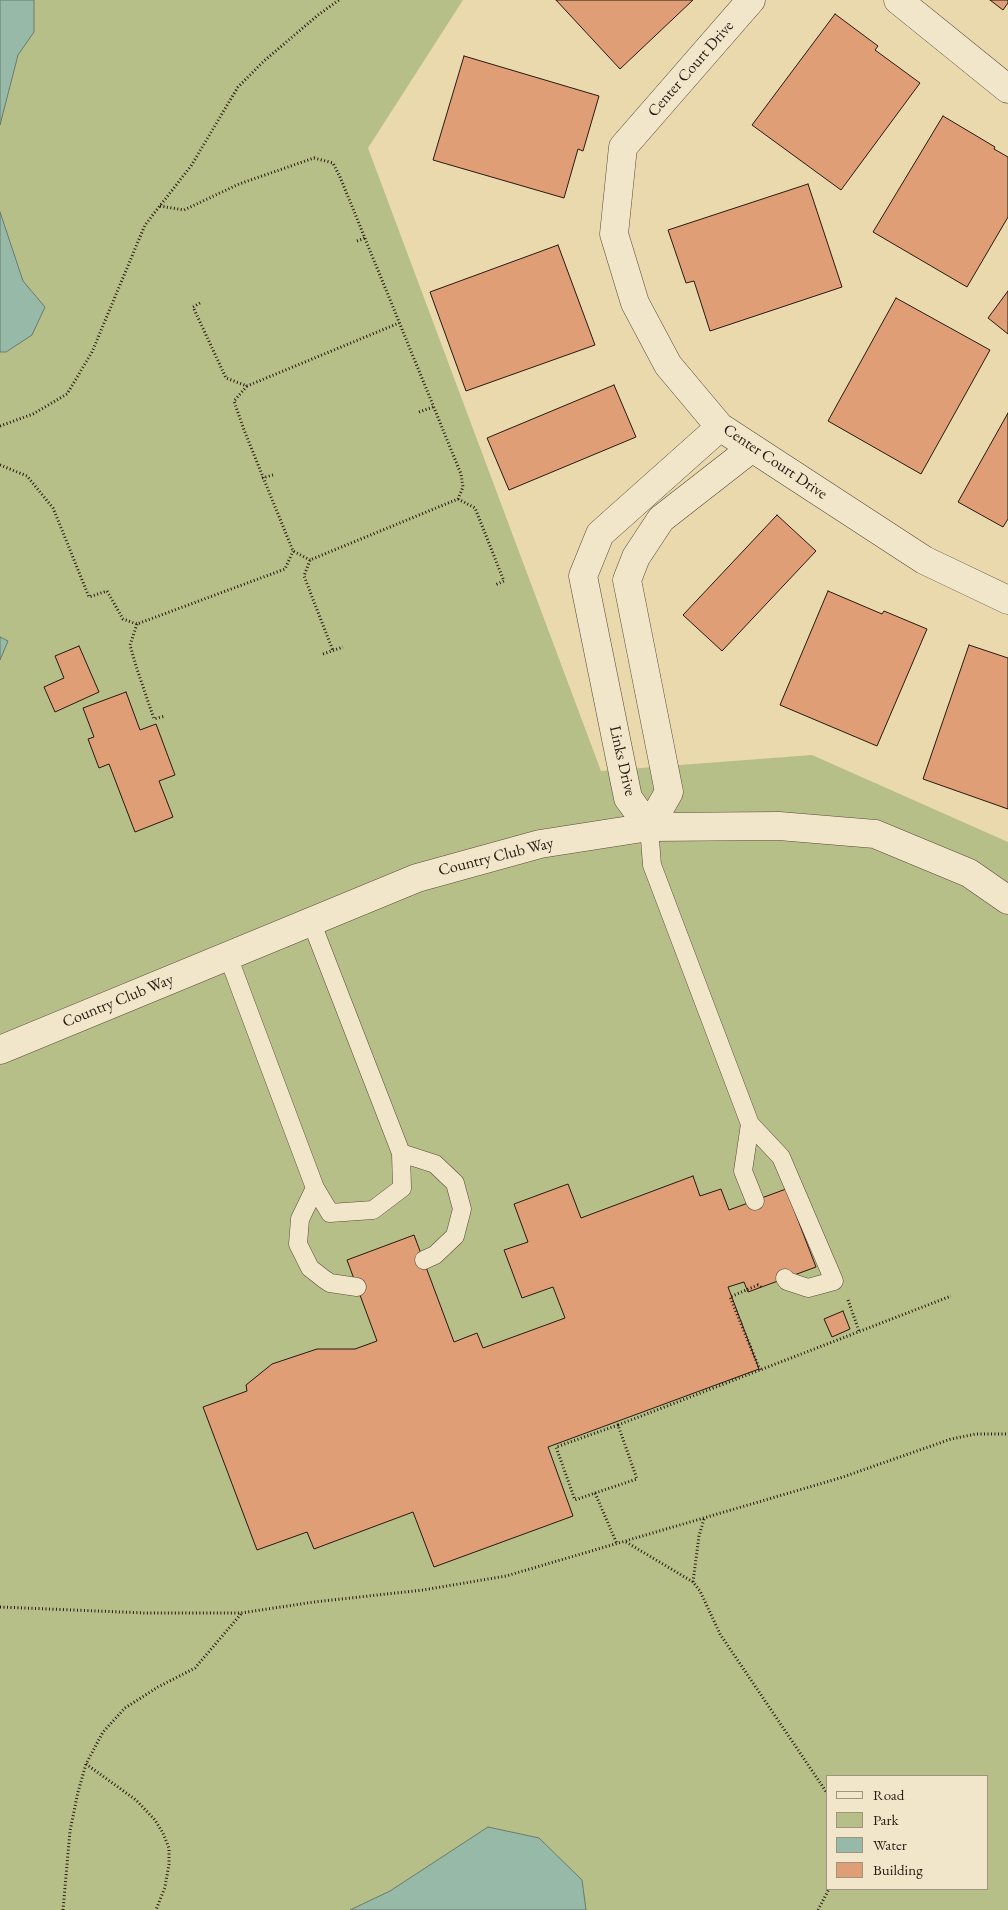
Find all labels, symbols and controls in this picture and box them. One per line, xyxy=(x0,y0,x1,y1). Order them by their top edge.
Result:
street label: Center Court Drive xyxy=(644,17,738,121)
street label: Center Court Drive xyxy=(719,420,831,504)
street label: Links Drive xyxy=(605,724,639,798)
street label: Country Club Way xyxy=(436,833,556,881)
street label: Country Club Way xyxy=(60,970,176,1032)
legend xyxy=(826,1775,988,1890)
text: Road xyxy=(873,1785,904,1804)
text: Park xyxy=(873,1810,899,1829)
text: Water xyxy=(873,1835,907,1854)
text: Building xyxy=(873,1860,923,1879)

